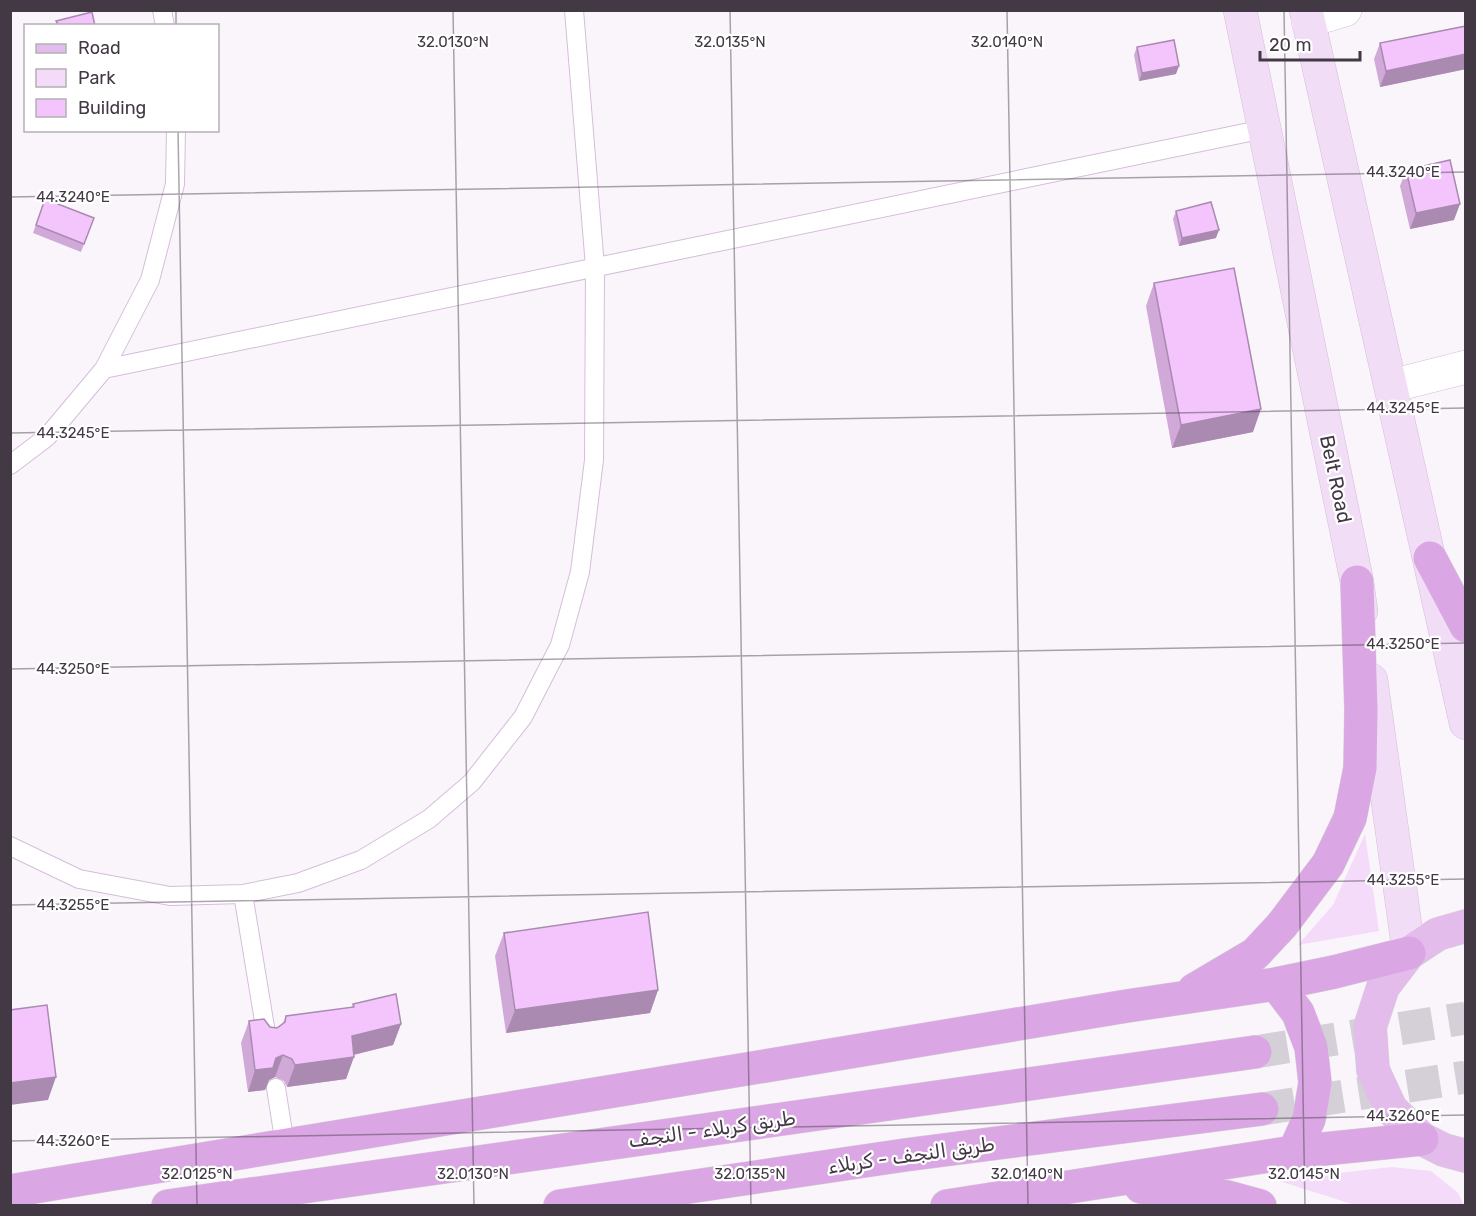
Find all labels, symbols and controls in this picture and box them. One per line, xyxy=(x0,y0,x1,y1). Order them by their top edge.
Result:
legend xyxy=(24,24,219,132)
scale bar xyxy=(1260,24,1360,62)
text: 32.0130°N xyxy=(417,33,489,51)
text: 32.0135°N xyxy=(694,33,766,51)
text: 32.0140°N xyxy=(971,33,1043,51)
text: 20 m xyxy=(1269,34,1311,56)
text: Road xyxy=(78,37,121,59)
text: Park xyxy=(78,67,116,89)
text: Building xyxy=(78,97,146,119)
text: 44.3240°E xyxy=(1366,163,1440,181)
text: 44.3240°E xyxy=(36,188,110,206)
text: 44.3245°E xyxy=(1367,399,1440,417)
text: 44.3245°E xyxy=(37,424,110,442)
street label: Belt Road xyxy=(1315,433,1357,525)
text: 44.3250°E xyxy=(1366,635,1440,653)
text: 44.3250°E xyxy=(36,660,110,678)
text: 44.3255°E xyxy=(1367,871,1439,889)
text: 44.3255°E xyxy=(37,896,109,914)
street label: طريق کربلاء - النجف xyxy=(627,1105,797,1153)
text: 44.3260°E xyxy=(1366,1107,1440,1125)
street label: طريق النجف - کربلاء xyxy=(826,1131,996,1179)
text: 44.3260°E xyxy=(36,1132,110,1150)
text: 32.0125°N xyxy=(161,1165,233,1183)
text: 32.0130°N xyxy=(437,1165,509,1183)
text: 32.0135°N xyxy=(714,1165,786,1183)
text: 32.0140°N xyxy=(991,1165,1063,1183)
text: 32.0145°N xyxy=(1268,1165,1340,1183)

